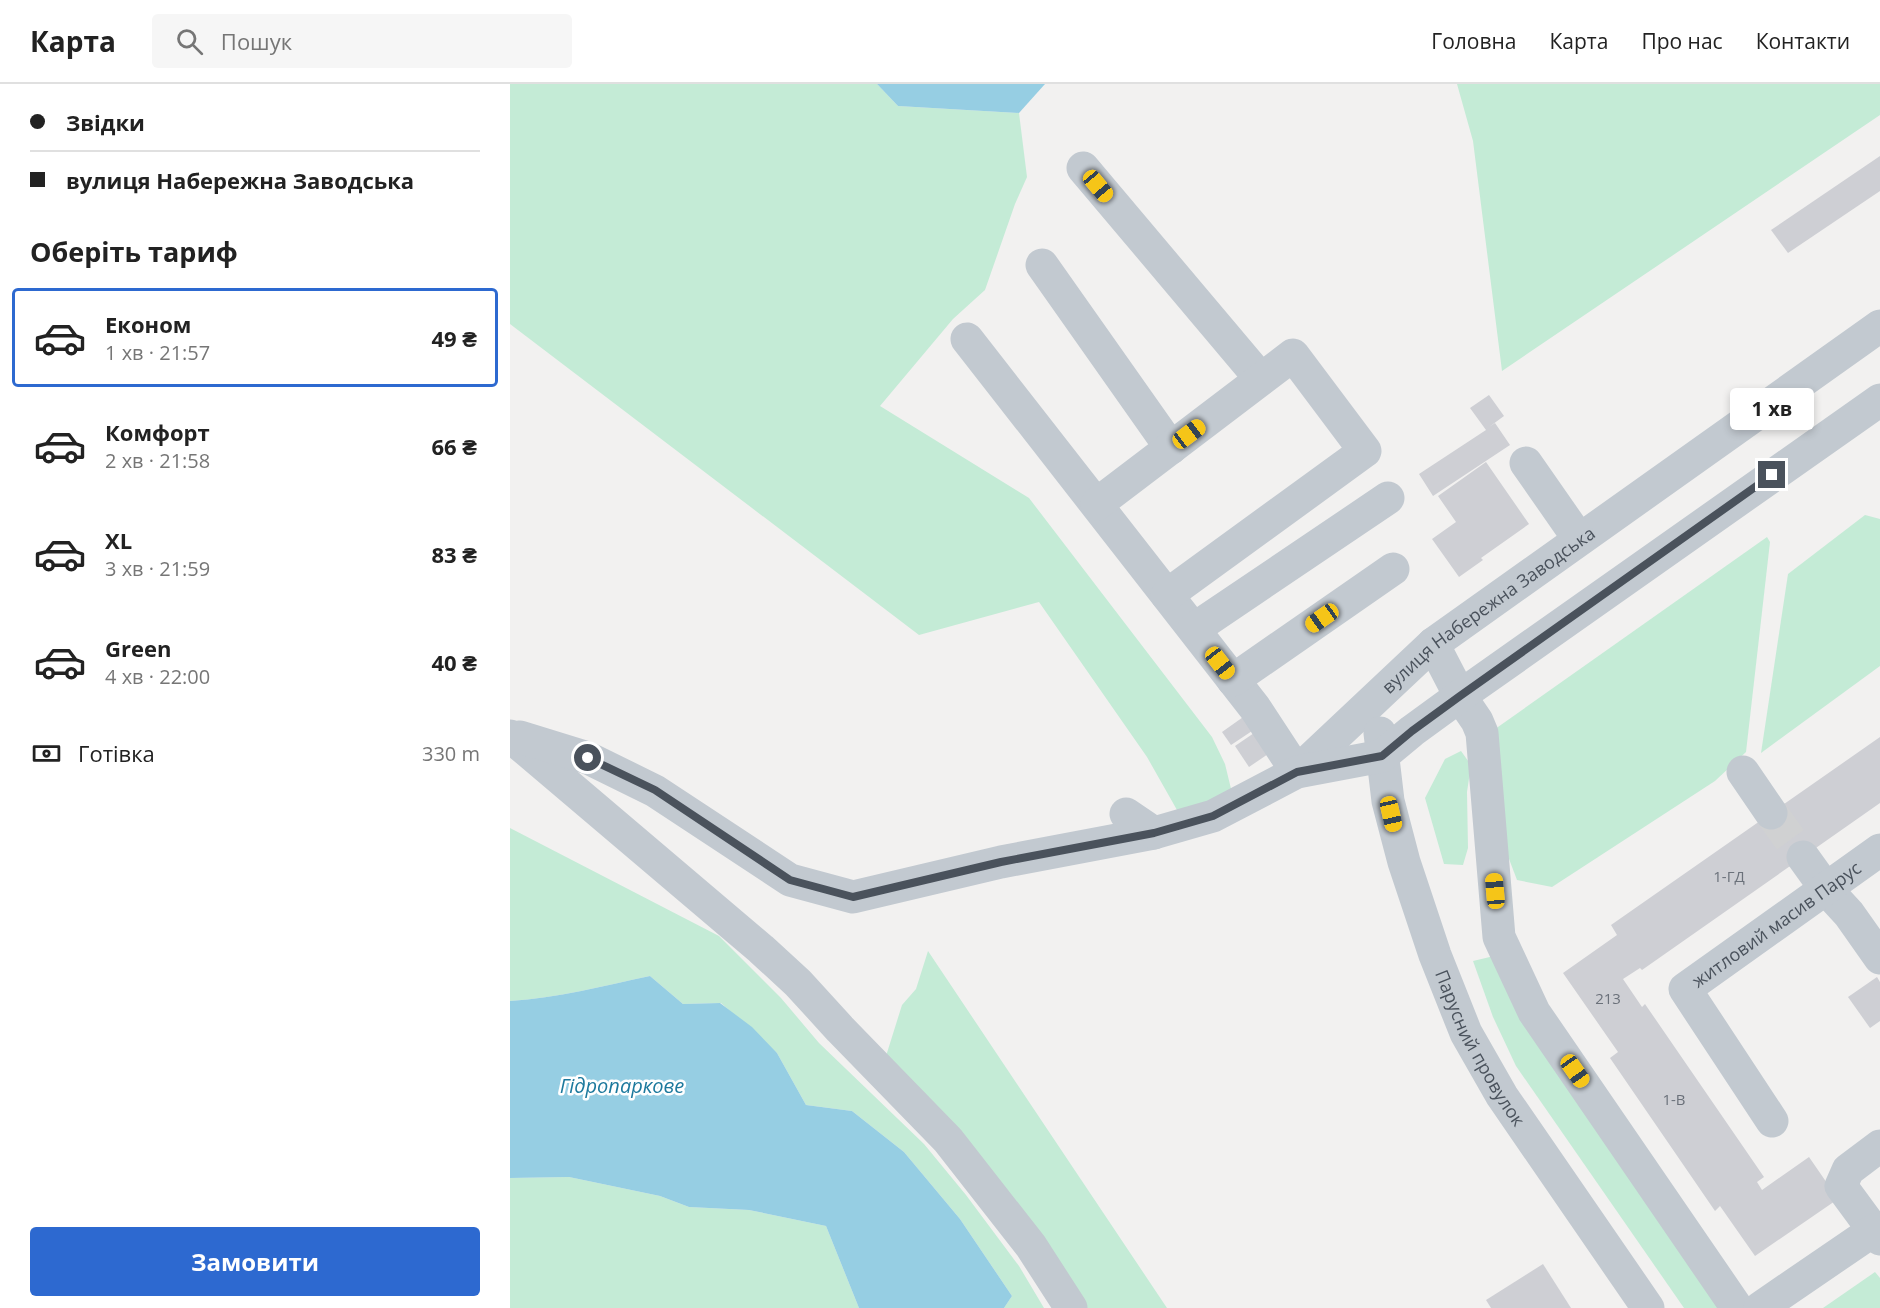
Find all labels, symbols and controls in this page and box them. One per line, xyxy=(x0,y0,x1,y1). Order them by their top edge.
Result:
search box xyxy=(152,14,572,68)
text: Карта xyxy=(30,22,116,60)
icon: search xyxy=(173,25,206,58)
text: Пошук xyxy=(221,26,292,56)
text: Головна xyxy=(1431,27,1516,55)
text: Карта xyxy=(1549,27,1608,55)
text: Про нас xyxy=(1641,27,1723,55)
text: Контакти xyxy=(1756,27,1850,55)
text: Звідки xyxy=(66,107,145,137)
text: вулиця Набережна Заводська xyxy=(66,165,414,195)
car xyxy=(1080,166,1116,206)
text: Оберіть тариф xyxy=(30,233,238,270)
text: Економ xyxy=(105,309,191,339)
icon: car xyxy=(33,311,87,365)
text: 49 ₴ xyxy=(431,323,477,353)
text: 1 хв · 21:57 xyxy=(105,339,210,366)
callout: 1 хв xyxy=(1730,388,1814,430)
text: 1 хв xyxy=(1752,395,1792,422)
car xyxy=(1169,416,1209,452)
text: Комфорт xyxy=(105,417,210,447)
icon: car xyxy=(33,419,87,473)
text: 66 ₴ xyxy=(431,431,477,461)
text: 2 хв · 21:58 xyxy=(105,447,210,474)
route end xyxy=(1758,461,1785,488)
street label: вулиця Набережна Заводська xyxy=(1376,521,1599,698)
text: XL xyxy=(105,525,132,555)
icon: car xyxy=(33,527,87,581)
text: 83 ₴ xyxy=(431,539,477,569)
text: 3 хв · 21:59 xyxy=(105,555,210,582)
car xyxy=(1302,600,1342,636)
text: Green xyxy=(105,633,171,663)
icon: car xyxy=(33,635,87,689)
car xyxy=(1202,643,1238,683)
text: 40 ₴ xyxy=(431,647,477,677)
text: 4 хв · 22:00 xyxy=(105,663,210,690)
icon: cash xyxy=(30,737,63,770)
text: Готівка xyxy=(78,738,155,768)
text: 330 m xyxy=(422,740,480,767)
route start xyxy=(574,744,601,771)
car xyxy=(1378,794,1404,834)
street label: житловий масив Парус xyxy=(1687,855,1866,993)
house number: 1-ГД xyxy=(1713,866,1745,886)
car xyxy=(1484,872,1506,910)
street label: Парусний провулок xyxy=(1430,966,1531,1131)
house number: 213 xyxy=(1595,988,1621,1008)
car xyxy=(1557,1051,1593,1091)
water label: Гідропаркове xyxy=(560,1072,684,1099)
house number: 1-В xyxy=(1662,1089,1686,1109)
button: Замовити xyxy=(30,1227,480,1296)

